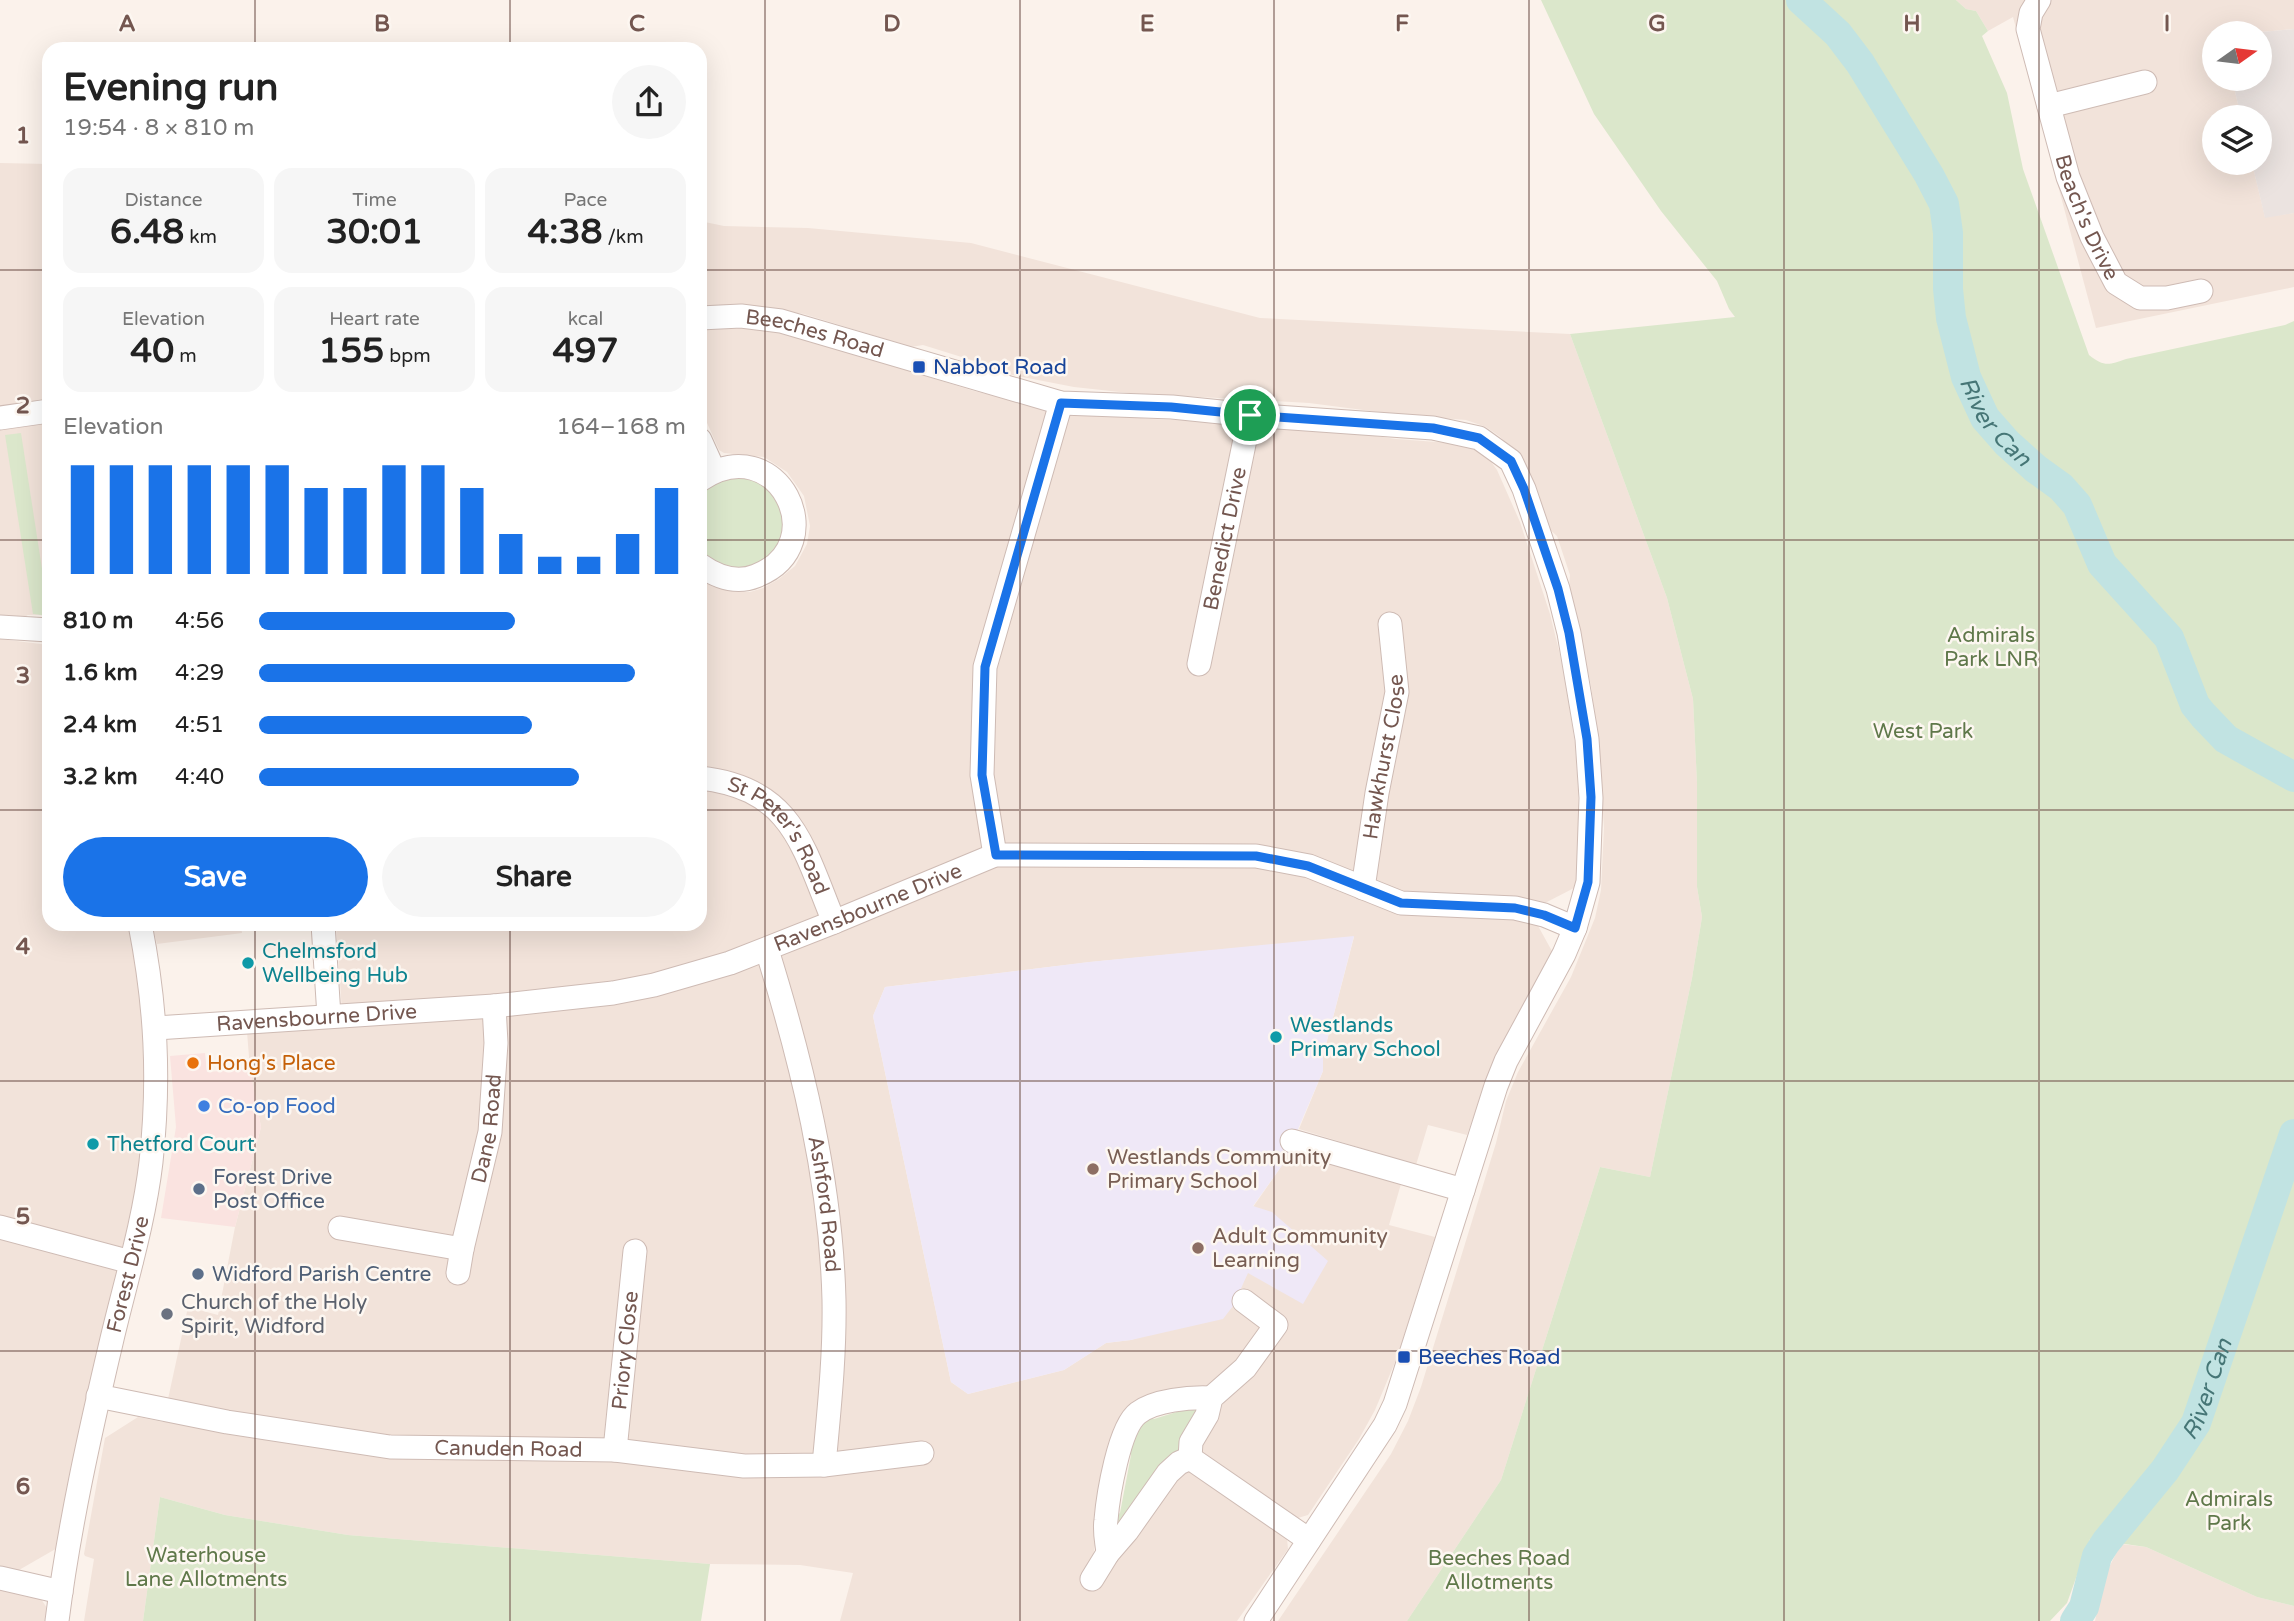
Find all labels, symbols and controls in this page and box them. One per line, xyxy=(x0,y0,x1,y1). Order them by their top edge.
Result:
text: A xyxy=(118,10,136,38)
text: B xyxy=(374,10,390,38)
text: C xyxy=(629,10,645,38)
text: D xyxy=(883,10,901,38)
text: E xyxy=(1140,10,1154,38)
text: F xyxy=(1395,10,1409,38)
text: G xyxy=(1648,10,1666,38)
text: H xyxy=(1903,10,1921,38)
text: I xyxy=(2164,10,2170,38)
north arrow xyxy=(2202,21,2272,91)
map controls xyxy=(2202,21,2272,175)
text: Evening run xyxy=(63,65,278,111)
button: share xyxy=(612,65,686,139)
button: layers xyxy=(2202,105,2272,175)
text: 19:54 · 8 × 810 m xyxy=(63,114,254,142)
text: 1 xyxy=(16,122,30,150)
street label: Beach's Drive xyxy=(2049,152,2124,284)
text: Distance xyxy=(124,189,203,211)
text: Time xyxy=(352,189,397,211)
text: Pace xyxy=(564,189,607,211)
text: 6.48 xyxy=(110,211,184,253)
text: 30:01 xyxy=(326,211,423,253)
text: 4:38 xyxy=(527,211,602,253)
text: km xyxy=(184,226,217,248)
text: /km xyxy=(602,226,644,248)
street label: Beeches Road xyxy=(744,305,887,364)
text: Elevation xyxy=(122,308,205,330)
text: Heart rate xyxy=(329,308,420,330)
text: kcal xyxy=(568,308,603,330)
text: 40 xyxy=(130,330,174,372)
text: 155 xyxy=(318,330,384,372)
text: 497 xyxy=(553,330,618,372)
text: m xyxy=(174,345,197,367)
text: bpm xyxy=(384,345,431,367)
place label: Nabbot Road xyxy=(933,355,1067,380)
marker: Nabbot Road xyxy=(911,359,927,375)
water label: River Can xyxy=(1953,373,2037,473)
pin xyxy=(1220,385,1280,445)
text: 2 xyxy=(16,392,30,420)
icon: arrive xyxy=(1231,396,1269,434)
text: Elevation xyxy=(63,413,164,441)
text: 164–168 m xyxy=(556,413,686,441)
street label: Benedict Drive xyxy=(1198,465,1252,613)
text: 810 m xyxy=(63,607,133,635)
text: 4:56 xyxy=(175,607,224,635)
park label: Admirals Park LNR xyxy=(1944,623,2038,672)
text: 1.6 km xyxy=(63,659,138,687)
text: 4:29 xyxy=(175,659,224,687)
text: 3 xyxy=(16,662,30,690)
street label: Hawkhurst Close xyxy=(1358,673,1410,841)
text: 2.4 km xyxy=(63,711,137,739)
text: 4:51 xyxy=(175,711,224,739)
park label: West Park xyxy=(1873,719,1973,744)
text: 3.2 km xyxy=(63,763,138,791)
text: 4:40 xyxy=(175,763,224,791)
street label: St Peter's Road xyxy=(724,772,834,898)
button: Save xyxy=(63,837,368,917)
button: Share xyxy=(382,837,686,917)
street label: Ravensbourne Drive xyxy=(770,858,966,957)
text: 4 xyxy=(16,933,31,961)
place label: Chelmsford Wellbeing Hub xyxy=(262,939,408,988)
marker: Chelmsford Wellbeing Hub xyxy=(240,955,256,971)
street label: Ravensbourne Drive xyxy=(216,999,418,1037)
place label: Westlands Primary School xyxy=(1290,1013,1441,1062)
marker: Westlands Primary School xyxy=(1268,1029,1284,1045)
place label: Hong's Place xyxy=(207,1051,336,1076)
marker: Hong's Place xyxy=(185,1055,201,1071)
street label: Dane Road xyxy=(466,1073,507,1186)
place label: Co-op Food xyxy=(218,1094,336,1119)
marker: Co-op Food xyxy=(196,1098,212,1114)
place label: Thetford Court xyxy=(107,1132,255,1157)
street label: Ashford Road xyxy=(802,1134,845,1273)
marker: Thetford Court xyxy=(85,1136,101,1152)
place label: Westlands Community Primary School xyxy=(1107,1145,1331,1194)
marker: Westlands Community Primary School xyxy=(1085,1161,1101,1177)
place label: Forest Drive Post Office xyxy=(213,1165,333,1214)
marker: Forest Drive Post Office xyxy=(191,1181,207,1197)
text: 5 xyxy=(16,1203,30,1231)
street label: Forest Drive xyxy=(102,1214,155,1336)
place label: Adult Community Learning xyxy=(1212,1224,1388,1273)
marker: Adult Community Learning xyxy=(1190,1240,1206,1256)
place label: Widford Parish Centre xyxy=(212,1262,432,1287)
marker: Widford Parish Centre xyxy=(190,1266,206,1282)
place label: Church of the Holy Spirit, Widford xyxy=(181,1290,367,1339)
street label: Priory Close xyxy=(607,1290,644,1411)
marker: Church of the Holy Spirit, Widford xyxy=(159,1306,175,1322)
water label: River Can xyxy=(2176,1334,2239,1445)
place label: Beeches Road xyxy=(1418,1345,1560,1370)
marker: Beeches Road xyxy=(1396,1349,1412,1365)
street label: Canuden Road xyxy=(434,1436,583,1463)
text: 6 xyxy=(16,1473,30,1501)
park label: Admirals Park xyxy=(2185,1487,2273,1536)
park label: Waterhouse Lane Allotments xyxy=(125,1543,287,1592)
park label: Beeches Road Allotments xyxy=(1428,1546,1570,1595)

